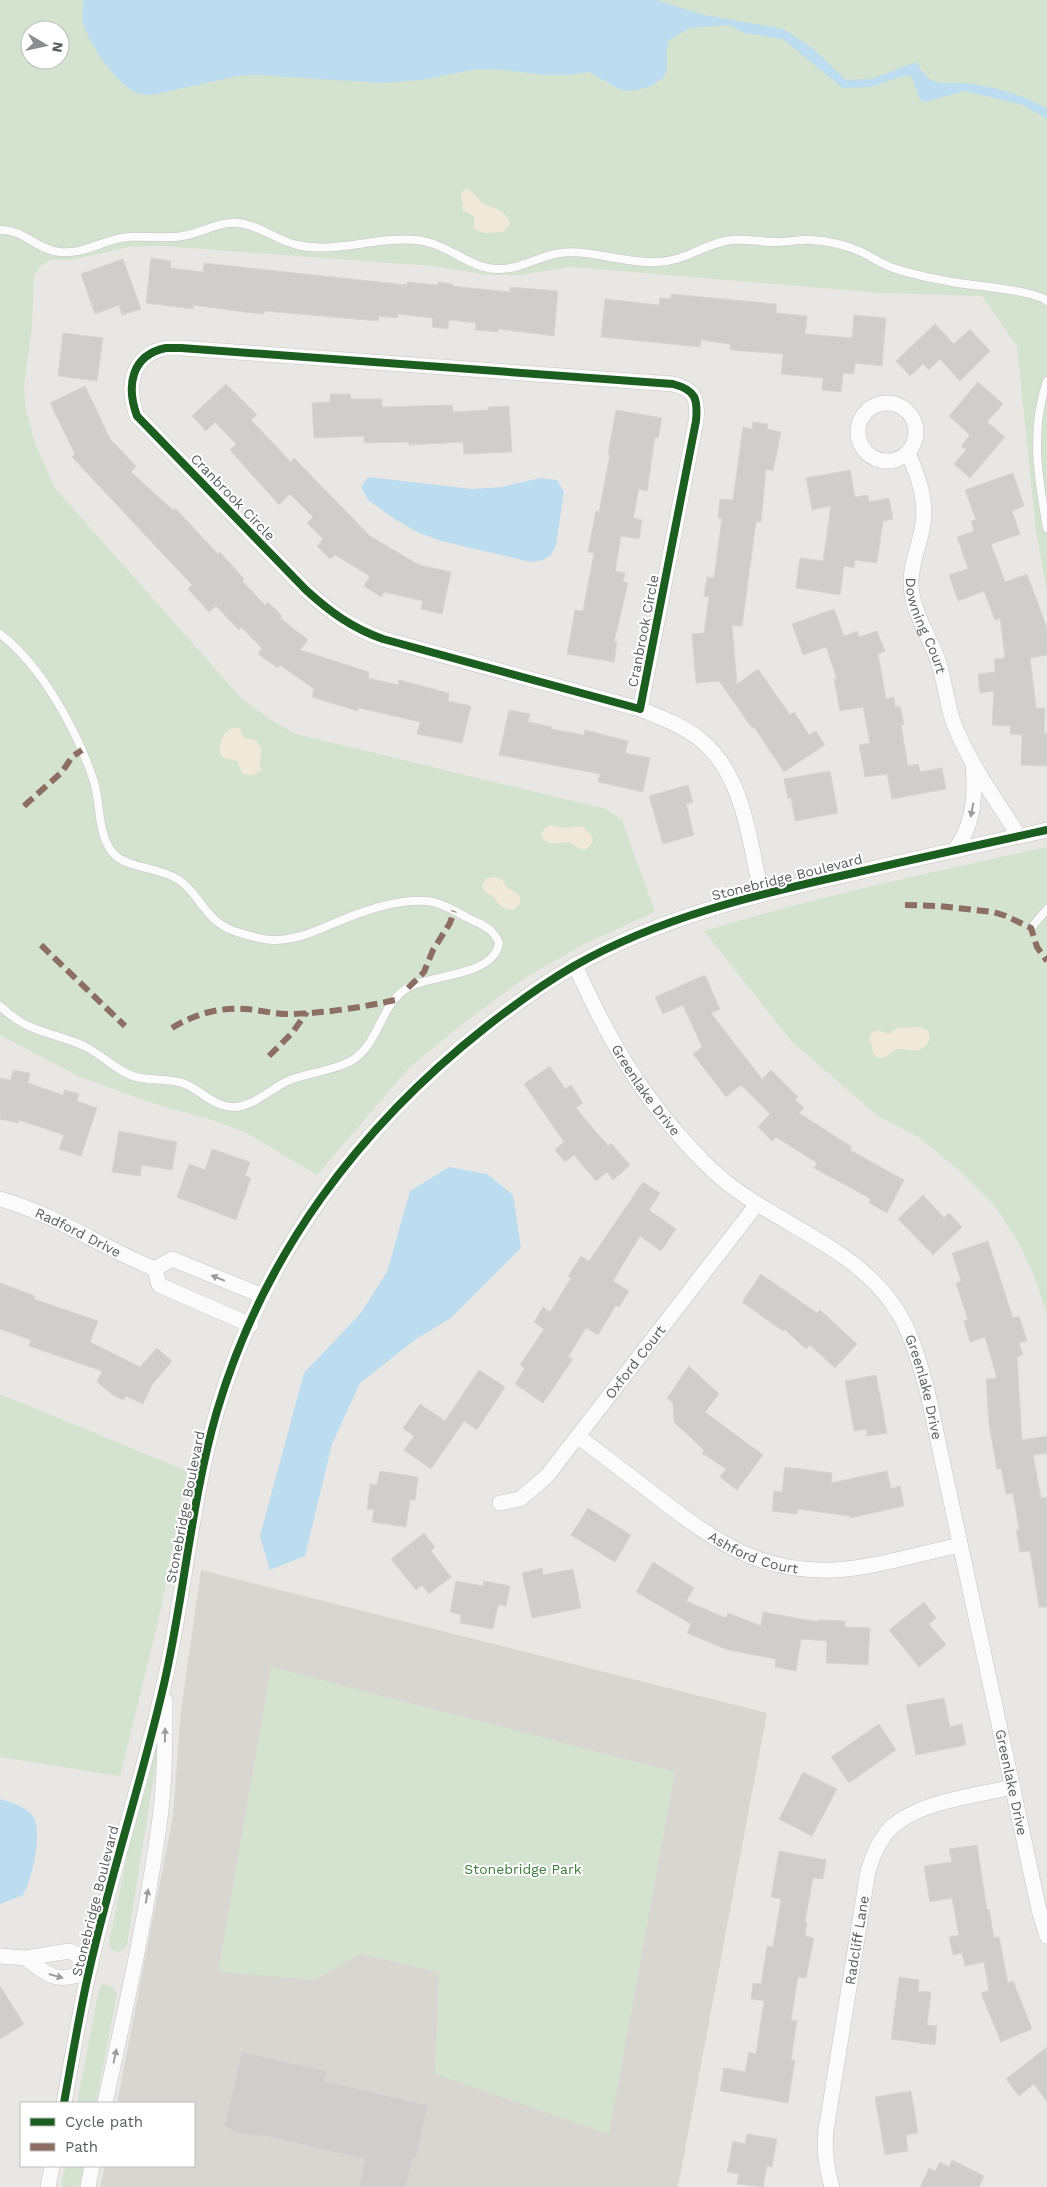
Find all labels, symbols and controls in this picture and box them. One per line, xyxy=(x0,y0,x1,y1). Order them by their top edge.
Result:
north arrow xyxy=(20,20,70,70)
text: N xyxy=(49,41,67,53)
street label: Cranbrook Circle xyxy=(188,450,278,544)
street label: Cranbrook Circle xyxy=(624,573,662,689)
street label: Downing Court xyxy=(903,577,949,675)
one-way arrow xyxy=(967,802,975,818)
street label: Stonebridge Boulevard xyxy=(710,850,864,904)
street label: Greenlake Drive xyxy=(608,1041,684,1139)
street label: Radford Drive xyxy=(33,1204,124,1260)
one-way arrow xyxy=(211,1273,225,1281)
street label: Oxford Court xyxy=(602,1322,668,1402)
street label: Greenlake Drive xyxy=(902,1332,945,1441)
street label: Stonebridge Boulevard xyxy=(162,1429,208,1585)
street label: Ashford Court xyxy=(705,1528,799,1577)
one-way arrow xyxy=(161,1727,169,1743)
street label: Greenlake Drive xyxy=(992,1728,1031,1837)
street label: Stonebridge Boulevard xyxy=(68,1824,122,1978)
park label: Stonebridge Park xyxy=(464,1861,582,1877)
one-way arrow xyxy=(143,1888,151,1904)
street label: Radcliff Lane xyxy=(842,1894,872,1986)
one-way arrow xyxy=(49,1973,64,1981)
one-way arrow xyxy=(112,2047,120,2063)
legend xyxy=(20,2102,195,2167)
text: Cycle path xyxy=(65,2113,143,2131)
text: Path xyxy=(65,2138,98,2156)

